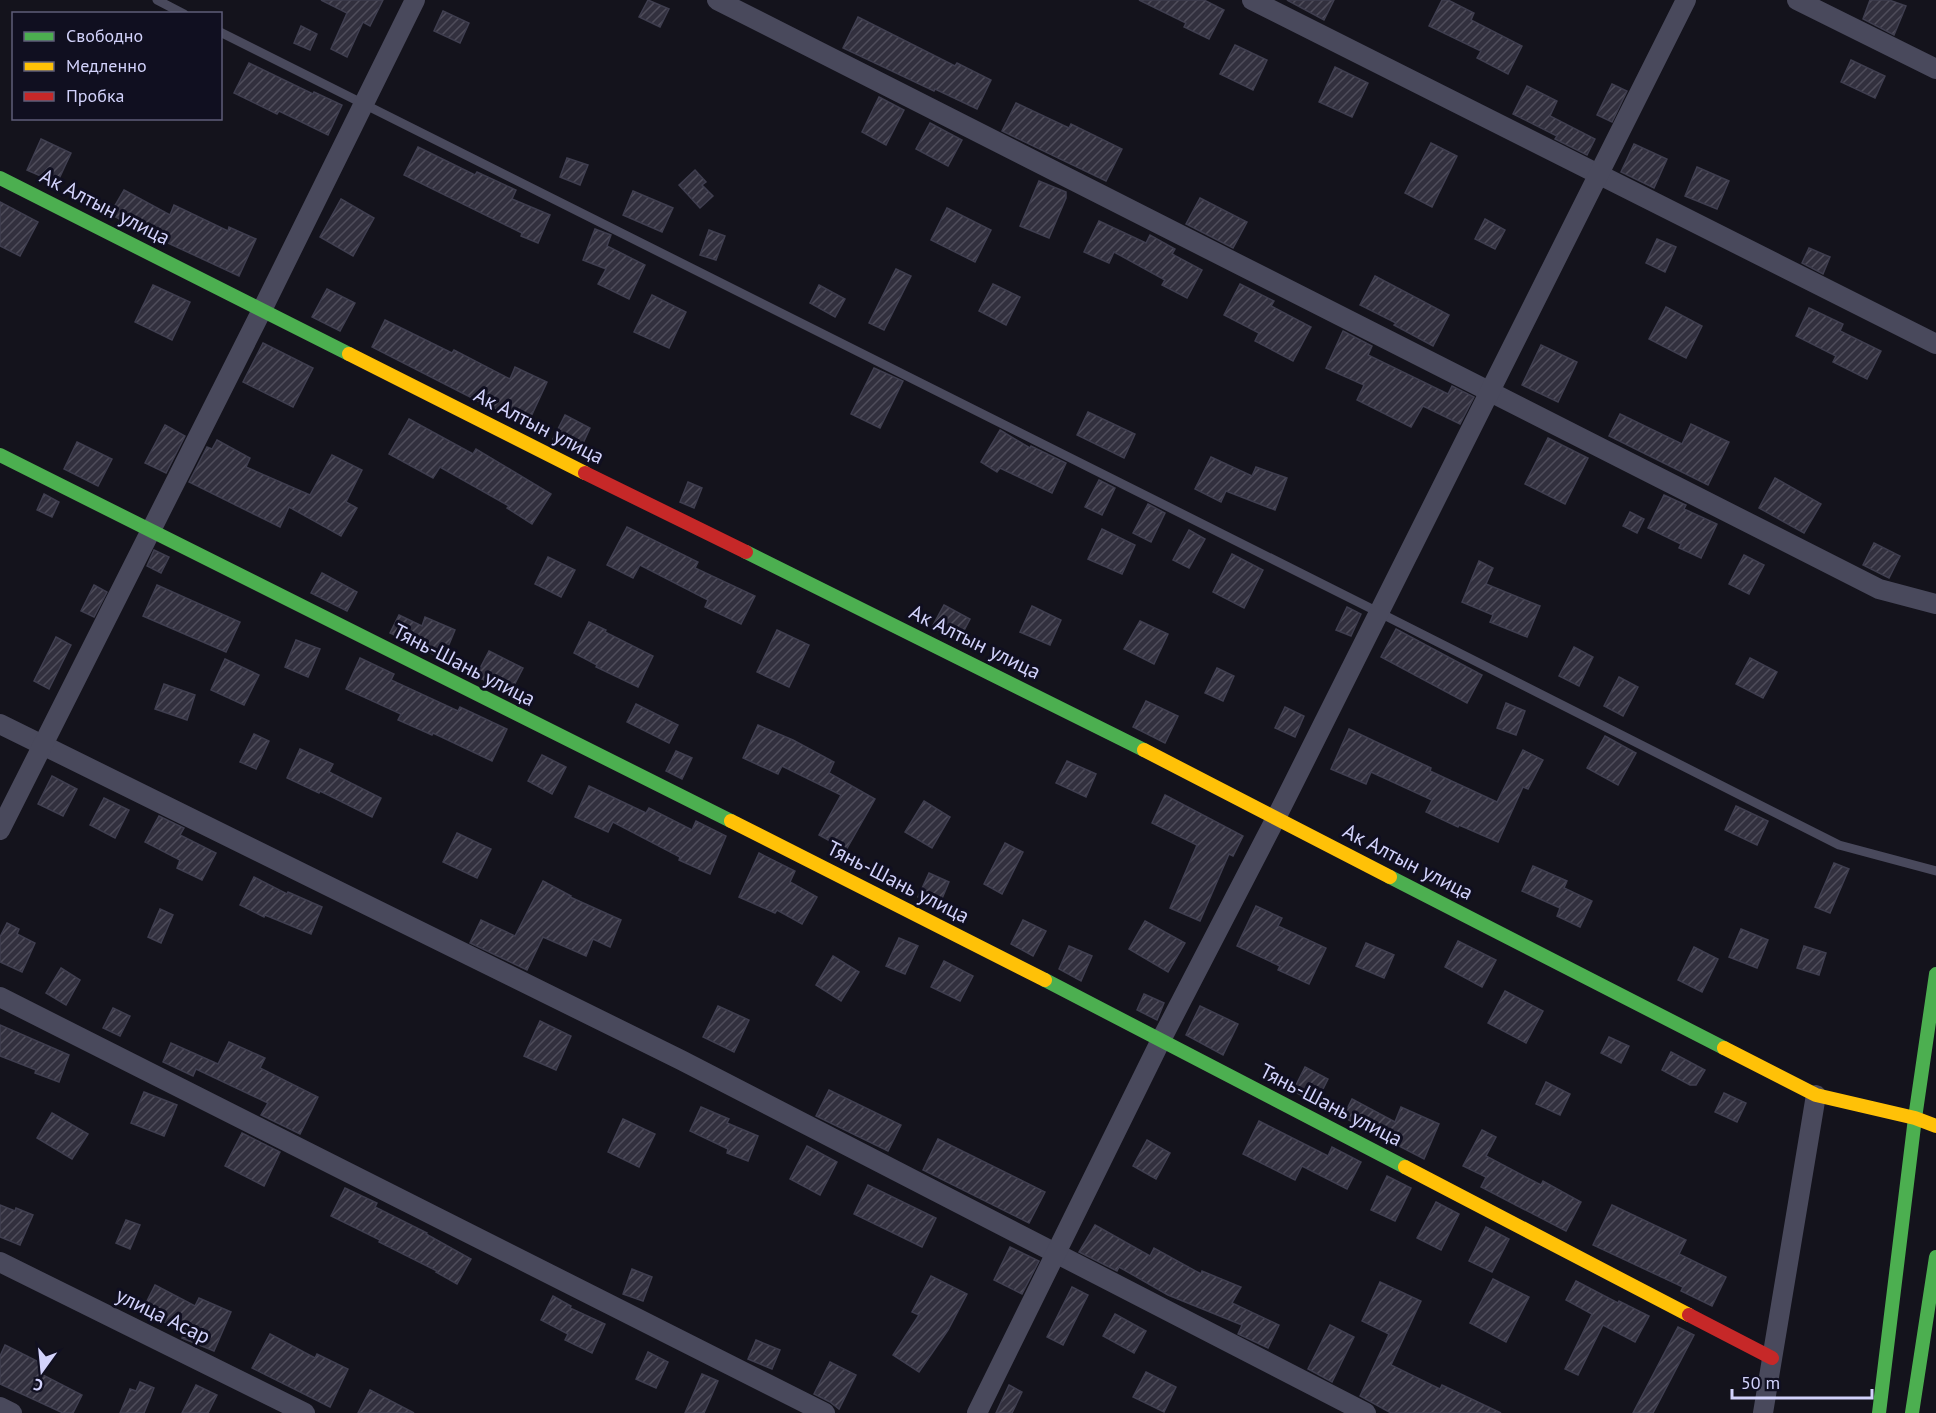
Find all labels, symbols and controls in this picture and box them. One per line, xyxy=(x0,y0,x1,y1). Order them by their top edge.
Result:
legend xyxy=(12,12,222,120)
text: Свободно xyxy=(66,24,143,47)
text: Медленно xyxy=(66,54,147,77)
text: Пробка xyxy=(66,84,124,107)
street label: Ак Алтын улица xyxy=(36,162,175,251)
street label: Ак Алтын улица xyxy=(470,381,609,470)
street label: Ак Алтын улица xyxy=(905,598,1045,685)
street label: Тянь-Шань улица xyxy=(388,617,540,712)
street label: Ак Алтын улица xyxy=(1339,817,1478,906)
street label: Тянь-Шань улица xyxy=(822,834,974,929)
street label: Тянь-Шань улица xyxy=(1255,1057,1407,1152)
street label: улица Асар xyxy=(112,1281,215,1350)
north arrow xyxy=(12,1341,72,1401)
scale bar xyxy=(1732,1362,1872,1400)
text: 50 m xyxy=(1741,1371,1780,1394)
text: С xyxy=(31,1375,45,1396)

